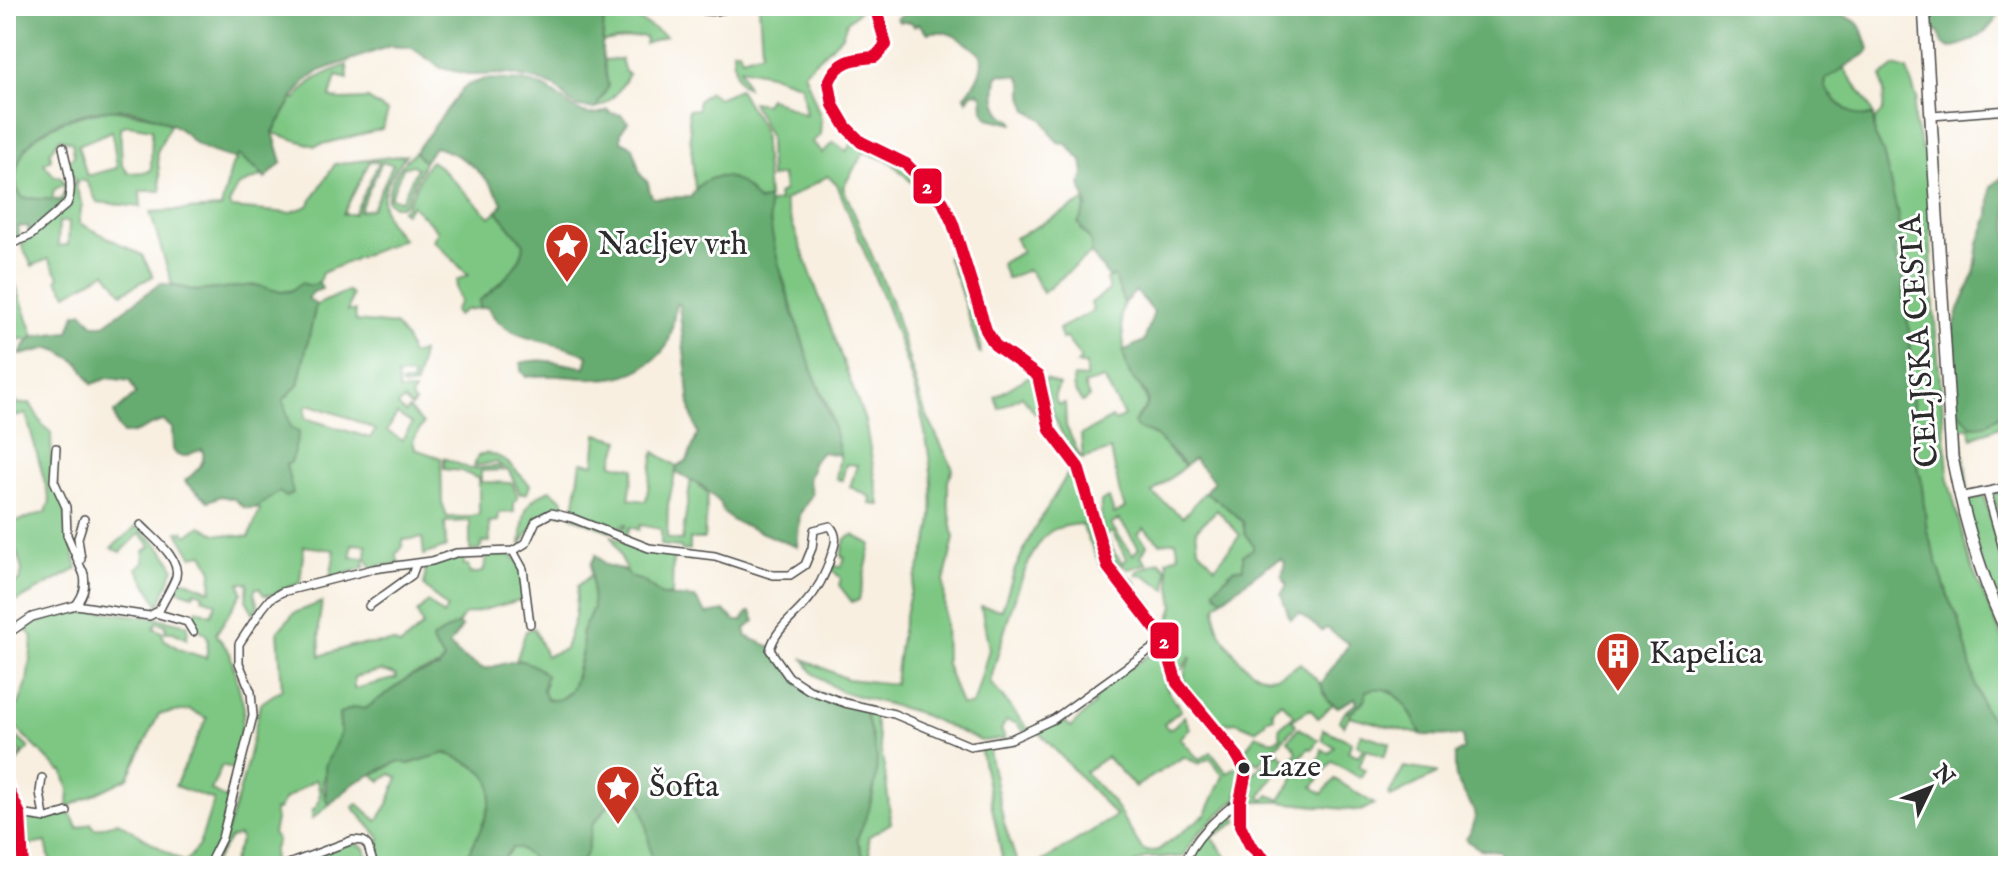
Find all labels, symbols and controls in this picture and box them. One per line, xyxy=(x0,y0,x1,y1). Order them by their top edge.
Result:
line badge: 2 xyxy=(912,167,943,205)
text: 2 xyxy=(922,173,932,201)
street label: CELJSKA CESTA xyxy=(1891,212,1949,469)
place icon: Nacljev vrh xyxy=(543,221,591,284)
place label: Nacljev vrh xyxy=(598,225,747,266)
line badge: 2 xyxy=(1149,621,1180,660)
text: 2 xyxy=(1159,628,1169,656)
building icon: Kapelica xyxy=(1594,630,1642,693)
place label: Kapelica xyxy=(1649,634,1763,675)
north arrow xyxy=(1890,748,1970,828)
place label: Laze xyxy=(1259,749,1321,787)
text: N xyxy=(1926,758,1960,792)
marker: Laze xyxy=(1236,760,1252,776)
place icon: Šofta xyxy=(594,763,642,826)
place label: Šofta xyxy=(649,767,719,808)

